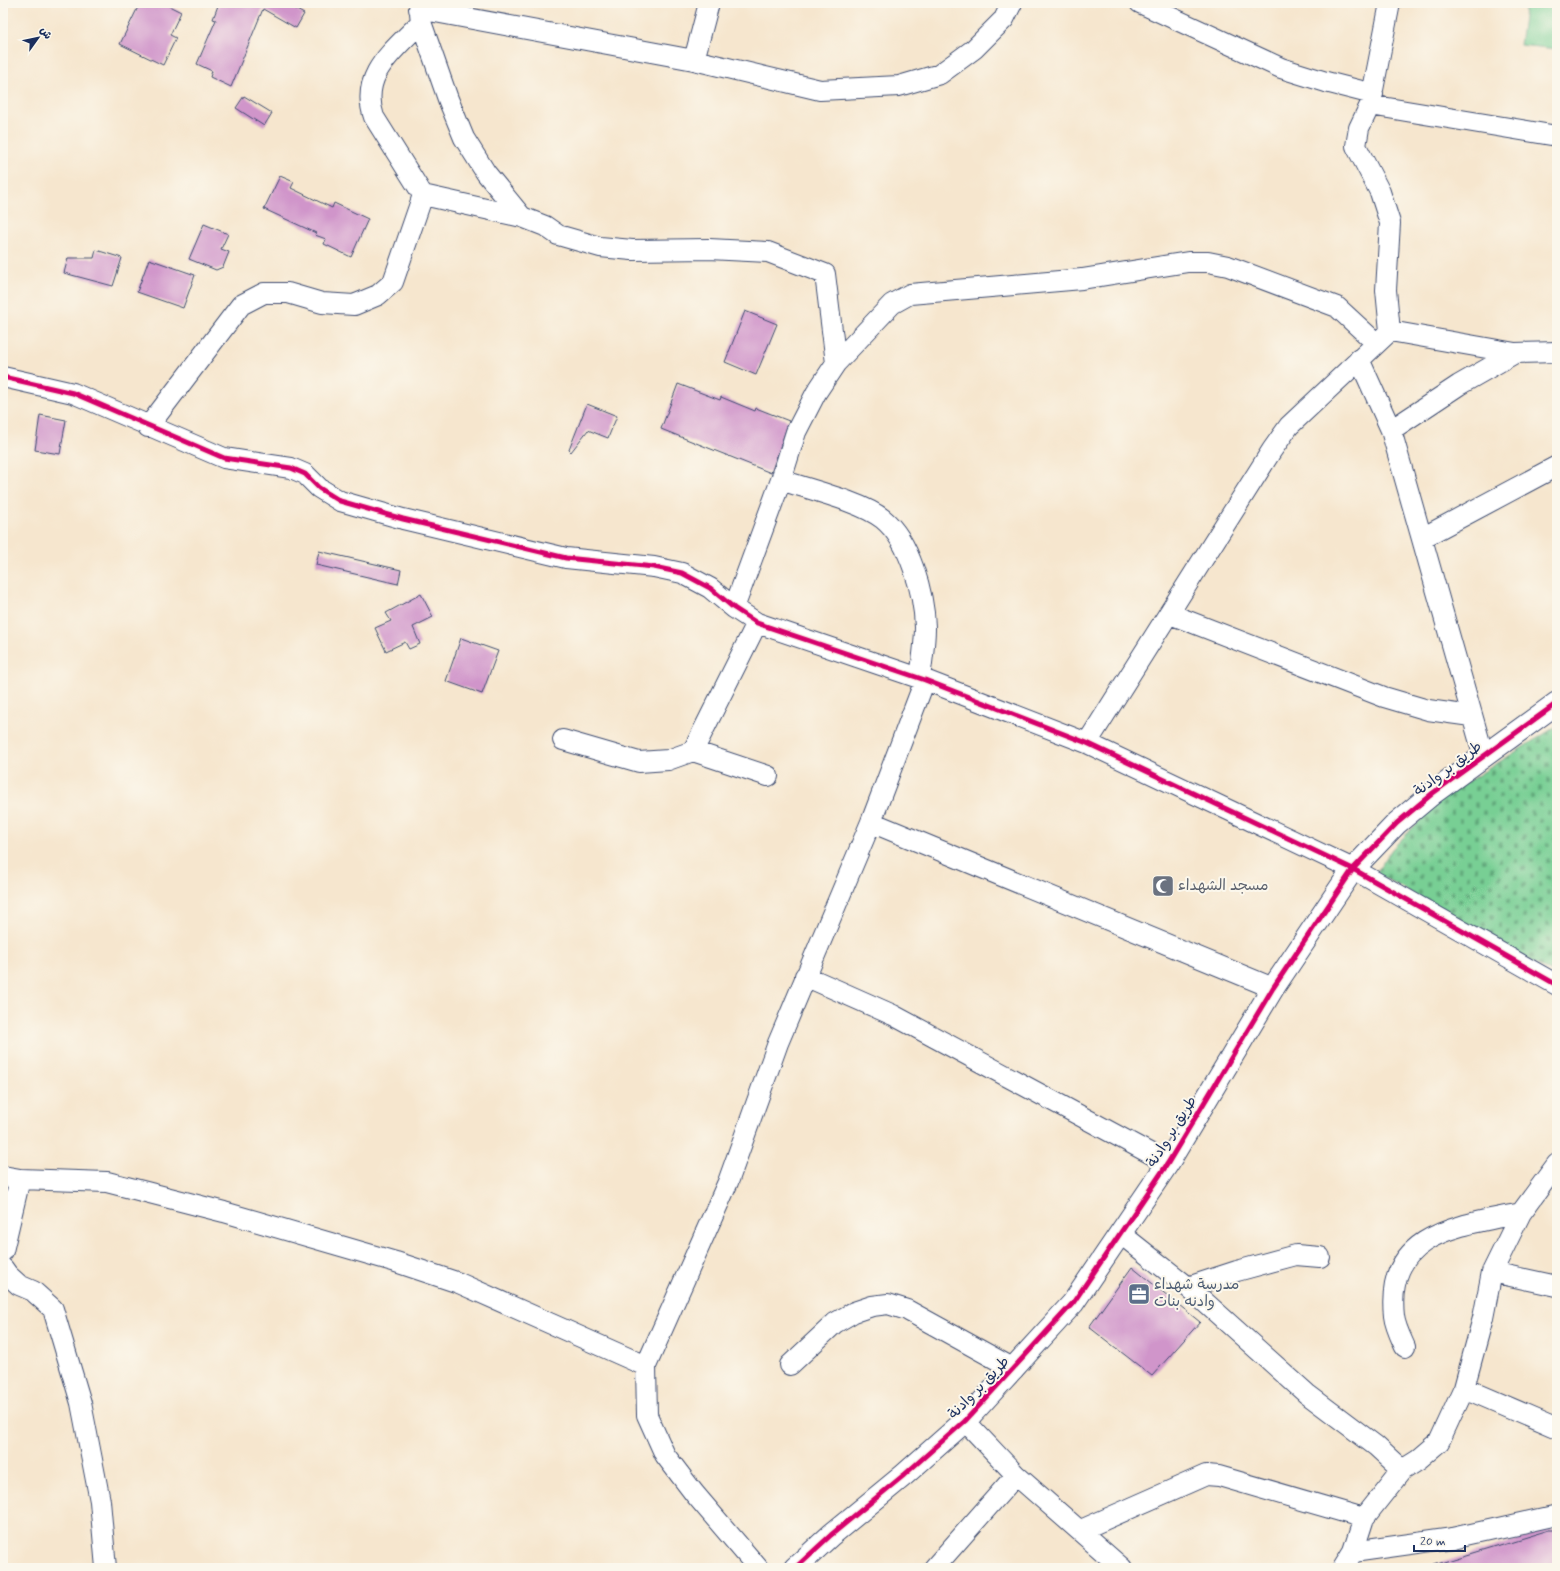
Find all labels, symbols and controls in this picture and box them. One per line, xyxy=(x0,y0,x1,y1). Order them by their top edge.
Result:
north arrow xyxy=(18,18,58,58)
text: ش xyxy=(36,24,55,42)
street label: طريق بر وادنة xyxy=(1410,737,1486,801)
mosque icon: مسجد الشهداء xyxy=(1150,873,1176,899)
place label: مسجد الشهداء xyxy=(1178,876,1269,896)
street label: طريق بر وادنة xyxy=(1142,1093,1202,1171)
place label: مدرسة شهداء وادنه بنات xyxy=(1154,1275,1239,1312)
office icon: مدرسة شهداء وادنه بنات xyxy=(1126,1281,1152,1307)
street label: طريق بر وادنة xyxy=(944,1352,1014,1424)
scale bar xyxy=(1414,1527,1465,1553)
text: 20 m xyxy=(1420,1534,1446,1550)

